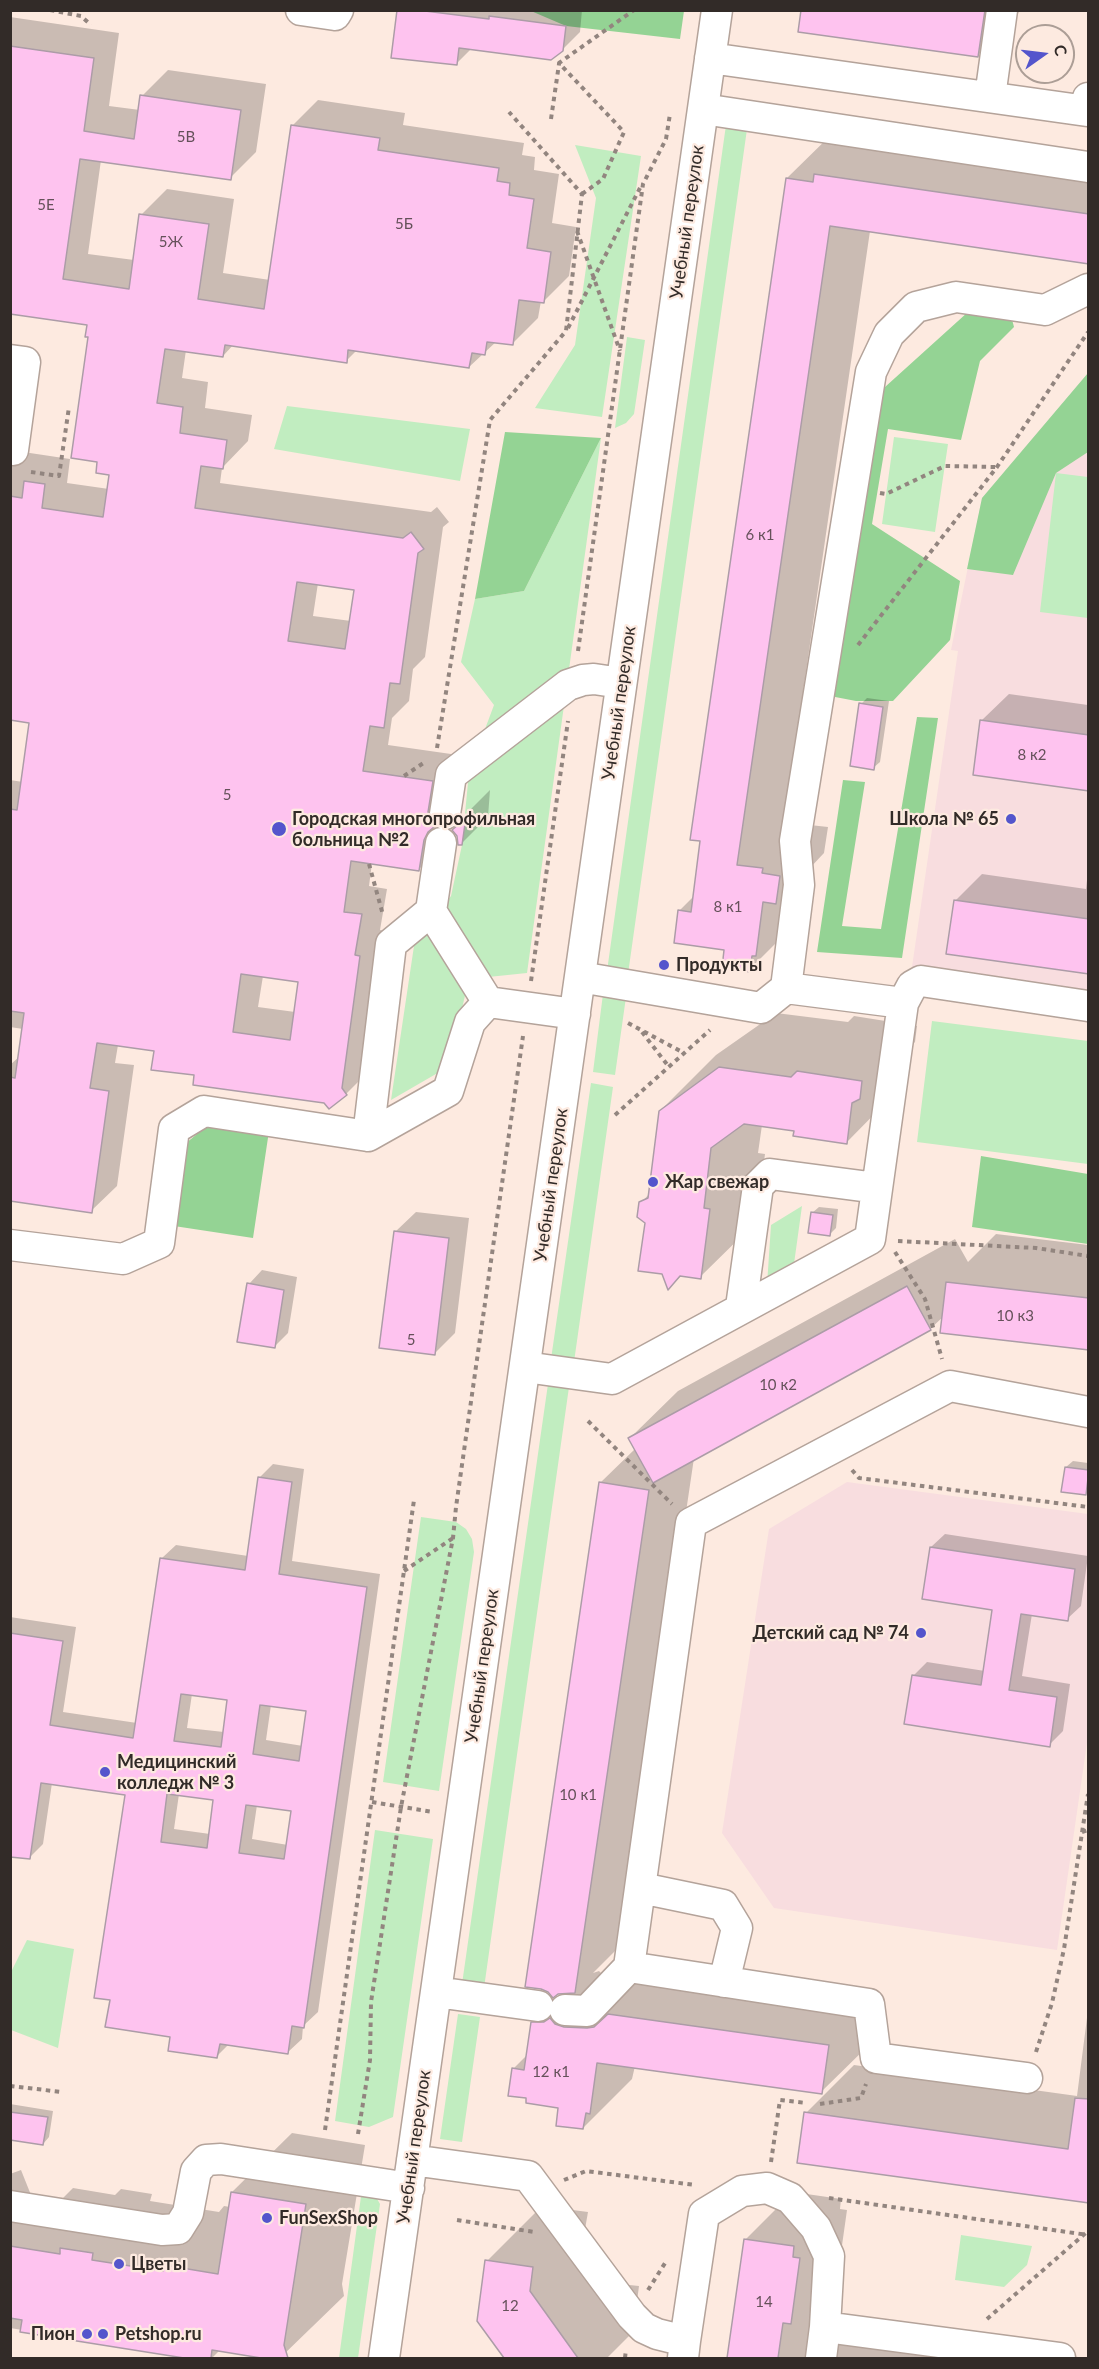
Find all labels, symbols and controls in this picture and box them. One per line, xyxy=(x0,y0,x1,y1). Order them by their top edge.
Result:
north arrow xyxy=(1015,24,1075,84)
text: С xyxy=(1051,43,1072,57)
house number: 5В xyxy=(177,128,195,146)
street label: Учебный переулок xyxy=(666,144,708,300)
house number: 5Е xyxy=(37,196,55,214)
house number: 5Б xyxy=(395,215,413,233)
house number: 5Ж xyxy=(159,233,183,251)
house number: 6 к1 xyxy=(745,526,775,544)
street label: Учебный переулок xyxy=(598,625,640,781)
house number: 8 к2 xyxy=(1017,746,1047,764)
house number: 5 xyxy=(223,786,231,804)
place label: Городская многопрофильная больница №2 xyxy=(292,808,535,850)
place label: Школа № 65 xyxy=(889,808,999,830)
marker: Школа № 65 xyxy=(1004,812,1018,826)
marker: Городская многопрофильная больница №2 xyxy=(270,820,288,838)
house number: 8 к1 xyxy=(713,898,743,916)
place label: Продукты xyxy=(676,954,762,976)
marker: Продукты xyxy=(657,958,671,972)
street label: Учебный переулок xyxy=(530,1107,572,1263)
place label: Жар свежар xyxy=(665,1171,769,1193)
marker: Жар свежар xyxy=(646,1175,660,1189)
house number: 10 к3 xyxy=(996,1307,1034,1325)
house number: 5 xyxy=(407,1331,415,1349)
house number: 10 к2 xyxy=(759,1376,797,1394)
street label: Учебный переулок xyxy=(461,1588,503,1744)
place label: Детский сад № 74 xyxy=(753,1622,909,1644)
marker: Детский сад № 74 xyxy=(914,1626,928,1640)
place label: Медицинский колледж № 3 xyxy=(117,1751,237,1794)
marker: Медицинский колледж № 3 xyxy=(98,1765,112,1779)
house number: 10 к1 xyxy=(559,1786,597,1804)
house number: 12 к1 xyxy=(532,2063,570,2081)
street label: Учебный переулок xyxy=(393,2069,435,2225)
place label: FunSexShop xyxy=(279,2207,378,2229)
marker: FunSexShop xyxy=(260,2211,274,2225)
place label: Цветы xyxy=(131,2253,186,2275)
marker: Цветы xyxy=(112,2257,126,2271)
house number: 14 xyxy=(755,2293,773,2311)
house number: 12 xyxy=(501,2297,519,2315)
place label: Пион xyxy=(31,2323,75,2345)
place label: Petshop.ru xyxy=(115,2323,202,2345)
marker: Пион xyxy=(80,2327,94,2341)
marker: Petshop.ru xyxy=(96,2327,110,2341)

